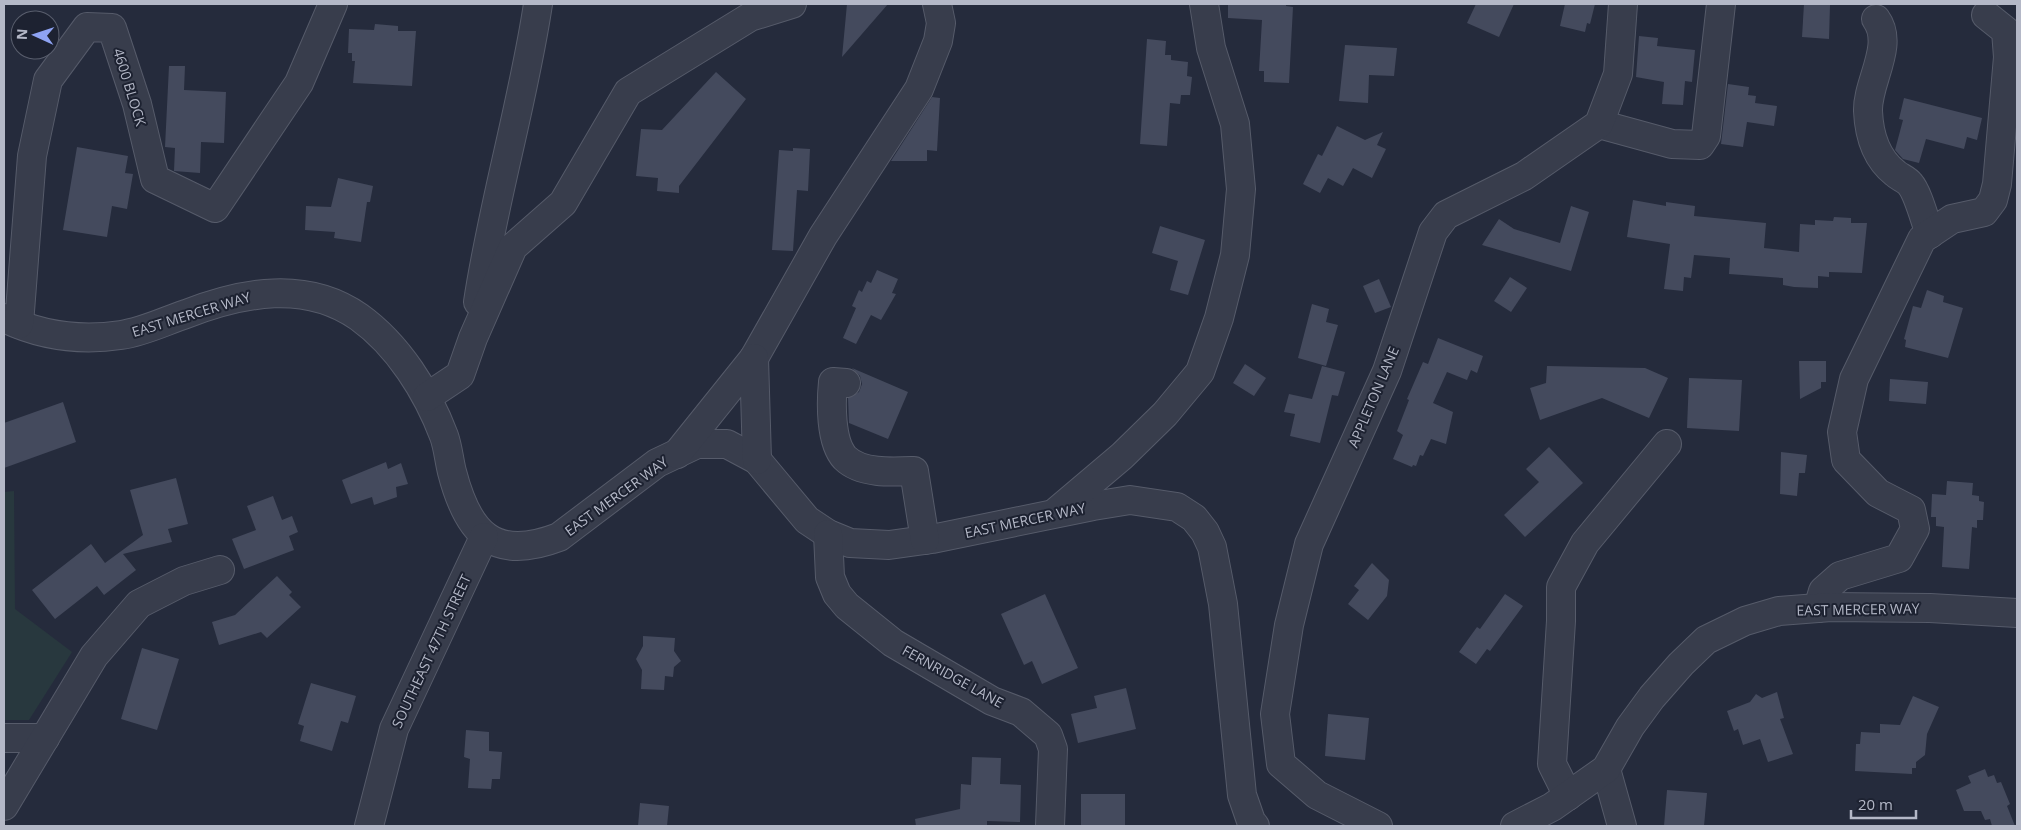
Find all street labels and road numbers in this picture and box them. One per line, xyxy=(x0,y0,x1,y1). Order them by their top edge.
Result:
street label: 4600 BLOCK xyxy=(109,46,151,129)
street label: EAST MERCER WAY xyxy=(129,287,253,341)
street label: APPLETON LANE xyxy=(1343,344,1403,450)
street label: EAST MERCER WAY xyxy=(561,452,672,540)
street label: EAST MERCER WAY xyxy=(963,498,1087,542)
street label: SOUTHEAST 47TH STREET xyxy=(387,571,475,731)
street label: EAST MERCER WAY xyxy=(1796,598,1920,620)
street label: FERNRIDGE LANE xyxy=(899,640,1007,712)

